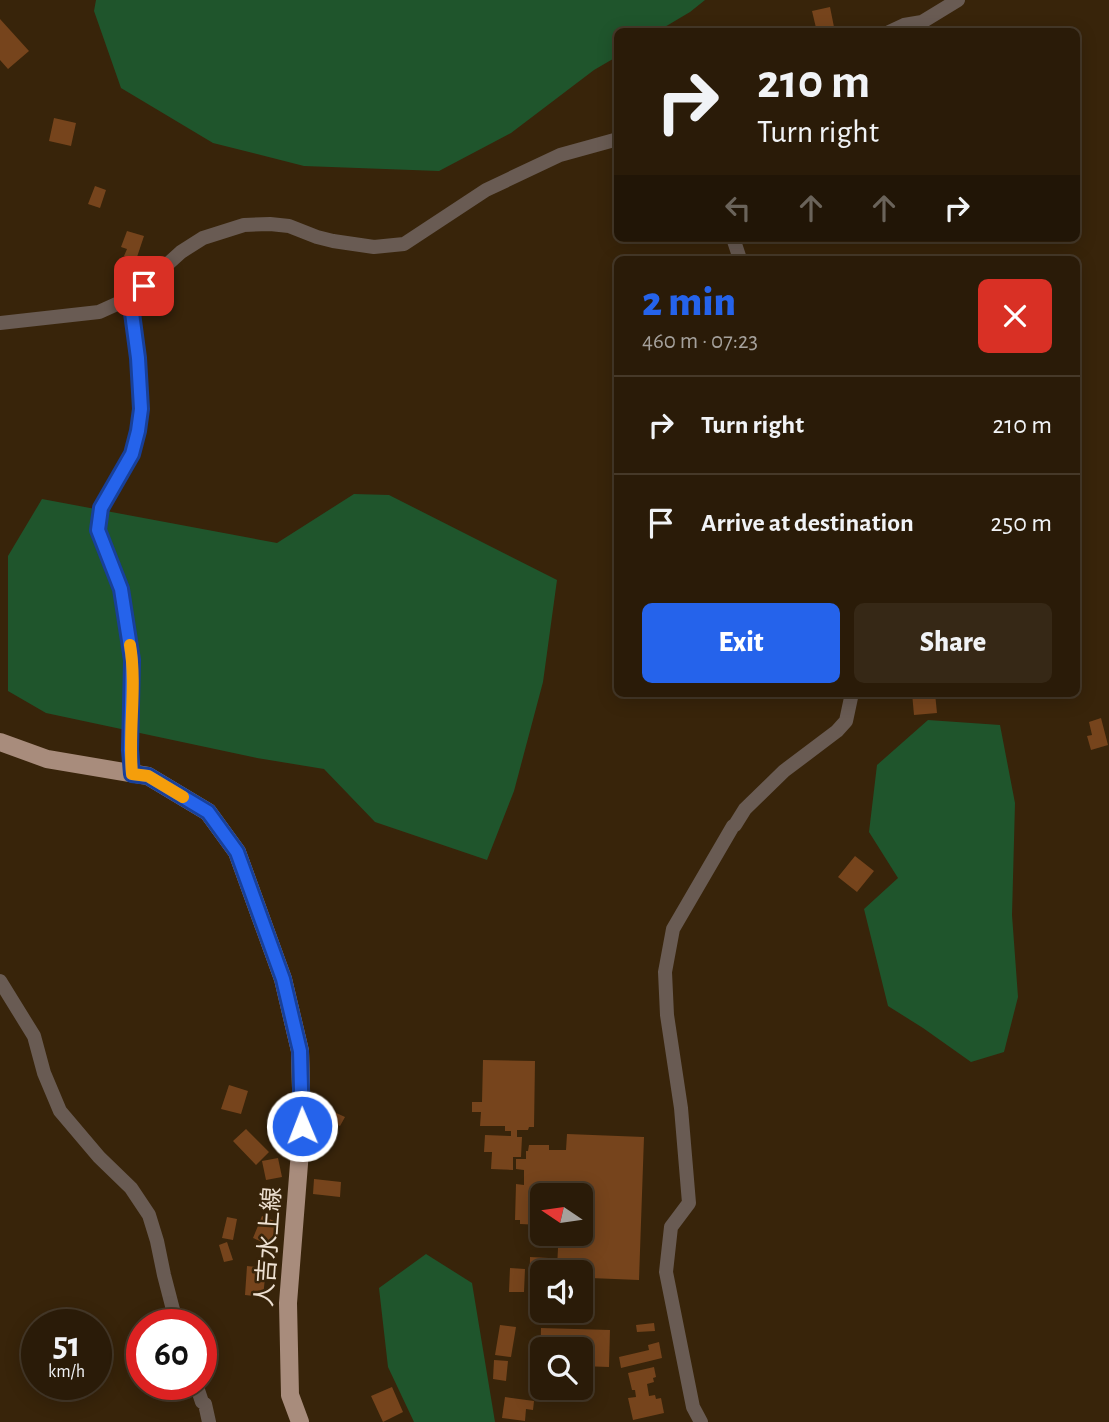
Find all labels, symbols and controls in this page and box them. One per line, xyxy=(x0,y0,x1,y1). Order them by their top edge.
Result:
icon: right xyxy=(642,56,733,147)
text: 210 m xyxy=(757,58,870,107)
text: Turn right xyxy=(757,116,879,148)
icon: left xyxy=(719,189,757,227)
icon: ahead xyxy=(792,189,830,227)
icon: ahead xyxy=(865,189,903,227)
icon: right xyxy=(938,189,976,227)
pin xyxy=(114,256,174,316)
icon: arrive xyxy=(125,267,163,305)
button: close xyxy=(978,279,1052,353)
text: 2 min xyxy=(642,281,736,323)
text: 460 m · 07:23 xyxy=(642,330,758,353)
icon: right xyxy=(642,406,680,444)
text: Turn right xyxy=(701,412,804,438)
text: 210 m xyxy=(992,412,1052,438)
icon: arrive xyxy=(642,504,680,542)
text: Arrive at destination xyxy=(701,510,914,536)
text: 250 m xyxy=(990,510,1052,536)
button: Exit xyxy=(642,603,840,683)
button: Share xyxy=(854,603,1052,683)
position arrow xyxy=(265,1089,339,1163)
north arrow xyxy=(530,1183,593,1246)
map controls xyxy=(530,1183,593,1400)
street label: 人吉水上線 xyxy=(251,1186,285,1308)
button: sound xyxy=(530,1260,593,1323)
speed limit sign: 60 xyxy=(126,1309,217,1400)
text: 51 xyxy=(53,1328,80,1363)
button: search xyxy=(530,1337,593,1400)
text: km/h xyxy=(48,1363,85,1381)

